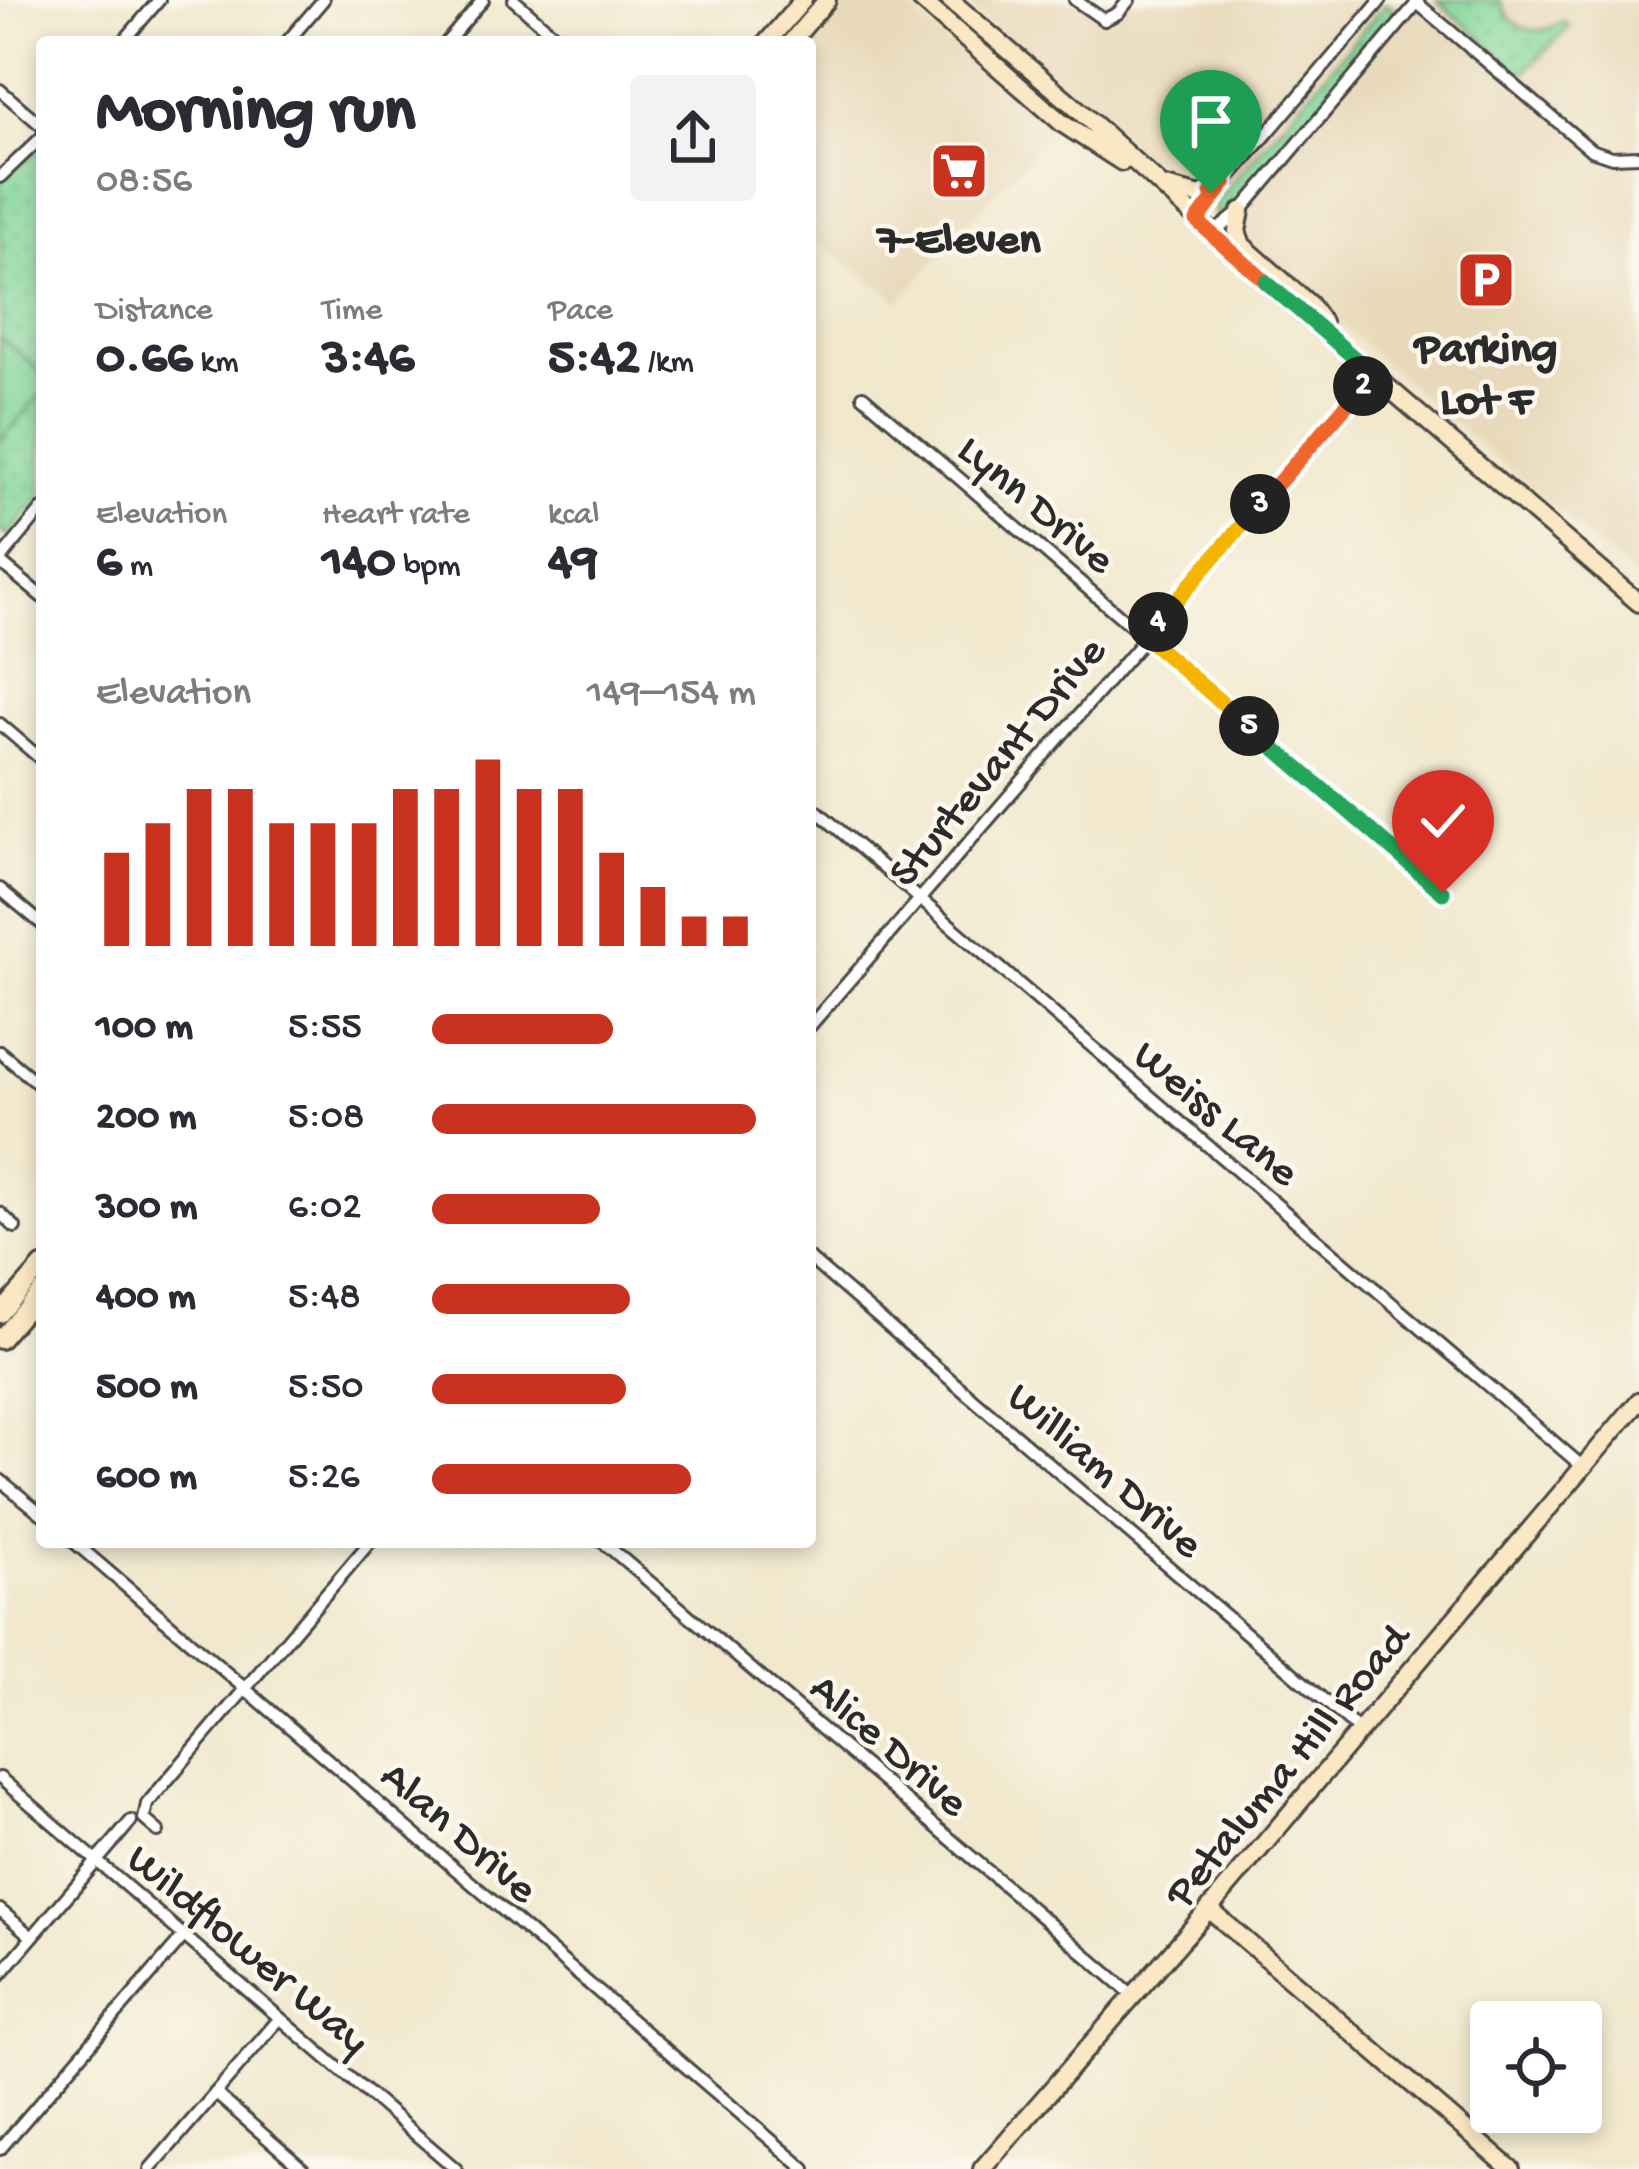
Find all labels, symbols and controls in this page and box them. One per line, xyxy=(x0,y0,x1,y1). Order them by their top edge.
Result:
pin xyxy=(1160,70,1262,193)
button: share xyxy=(630,75,756,201)
text: Morning run xyxy=(96,76,415,154)
icon: arrive xyxy=(1178,88,1244,154)
supermarket icon: 7-Eleven xyxy=(928,140,990,202)
text: 08:56 xyxy=(96,160,192,206)
place label: 7-Eleven xyxy=(875,216,1041,269)
parking icon: Parking Lot F xyxy=(1455,249,1517,311)
text: Distance xyxy=(96,293,213,331)
text: Time xyxy=(322,293,382,331)
text: Pace xyxy=(548,293,613,331)
place label: Parking Lot F xyxy=(1413,325,1557,430)
text: 0.66 xyxy=(96,331,193,391)
text: 3:46 xyxy=(322,331,414,391)
text: 5:42 xyxy=(548,331,640,391)
text: km xyxy=(193,345,239,383)
text: /km xyxy=(640,345,694,383)
pin: 2 xyxy=(1333,356,1393,416)
text: 2 xyxy=(1355,367,1371,405)
street label: Lynn Drive xyxy=(944,425,1125,589)
pin: 3 xyxy=(1230,474,1290,534)
text: 3 xyxy=(1251,485,1269,523)
text: Elevation xyxy=(96,497,227,535)
text: Heart rate xyxy=(322,497,470,535)
text: kcal xyxy=(548,497,600,535)
text: 6 xyxy=(96,535,122,595)
text: 140 xyxy=(322,535,396,595)
text: 49 xyxy=(548,535,598,595)
text: m xyxy=(122,549,153,587)
text: bpm xyxy=(396,549,461,587)
pin: 4 xyxy=(1128,592,1188,652)
text: 4 xyxy=(1150,603,1166,641)
street label: Sturtevant Drive xyxy=(879,627,1121,900)
text: Elevation xyxy=(96,672,251,718)
text: 149–154 m xyxy=(587,672,756,718)
pin: 5 xyxy=(1219,696,1279,756)
text: 5 xyxy=(1240,707,1258,745)
pin xyxy=(1392,770,1494,893)
icon: check xyxy=(1410,788,1476,854)
text: 100 m xyxy=(96,1006,193,1052)
text: 5:55 xyxy=(288,1006,362,1052)
street label: Weiss Lane xyxy=(1120,1031,1309,1201)
text: 200 m xyxy=(96,1096,196,1142)
text: 5:08 xyxy=(288,1096,364,1142)
text: 300 m xyxy=(96,1186,197,1232)
text: 6:02 xyxy=(288,1186,361,1232)
text: 400 m xyxy=(96,1276,196,1322)
text: 5:48 xyxy=(288,1276,361,1322)
text: 500 m xyxy=(96,1366,198,1412)
text: 5:50 xyxy=(288,1366,363,1412)
street label: William Drive xyxy=(994,1373,1213,1573)
text: 600 m xyxy=(96,1456,197,1502)
text: 5:26 xyxy=(288,1456,360,1502)
street label: Petaluma Hill Road xyxy=(1154,1612,1426,1922)
street label: Alice Drive xyxy=(797,1664,978,1832)
street label: Alan Drive xyxy=(367,1752,547,1918)
street label: Wildflower Way xyxy=(114,1835,379,2069)
map controls xyxy=(1470,2001,1602,2133)
button: locate xyxy=(1470,2001,1602,2133)

